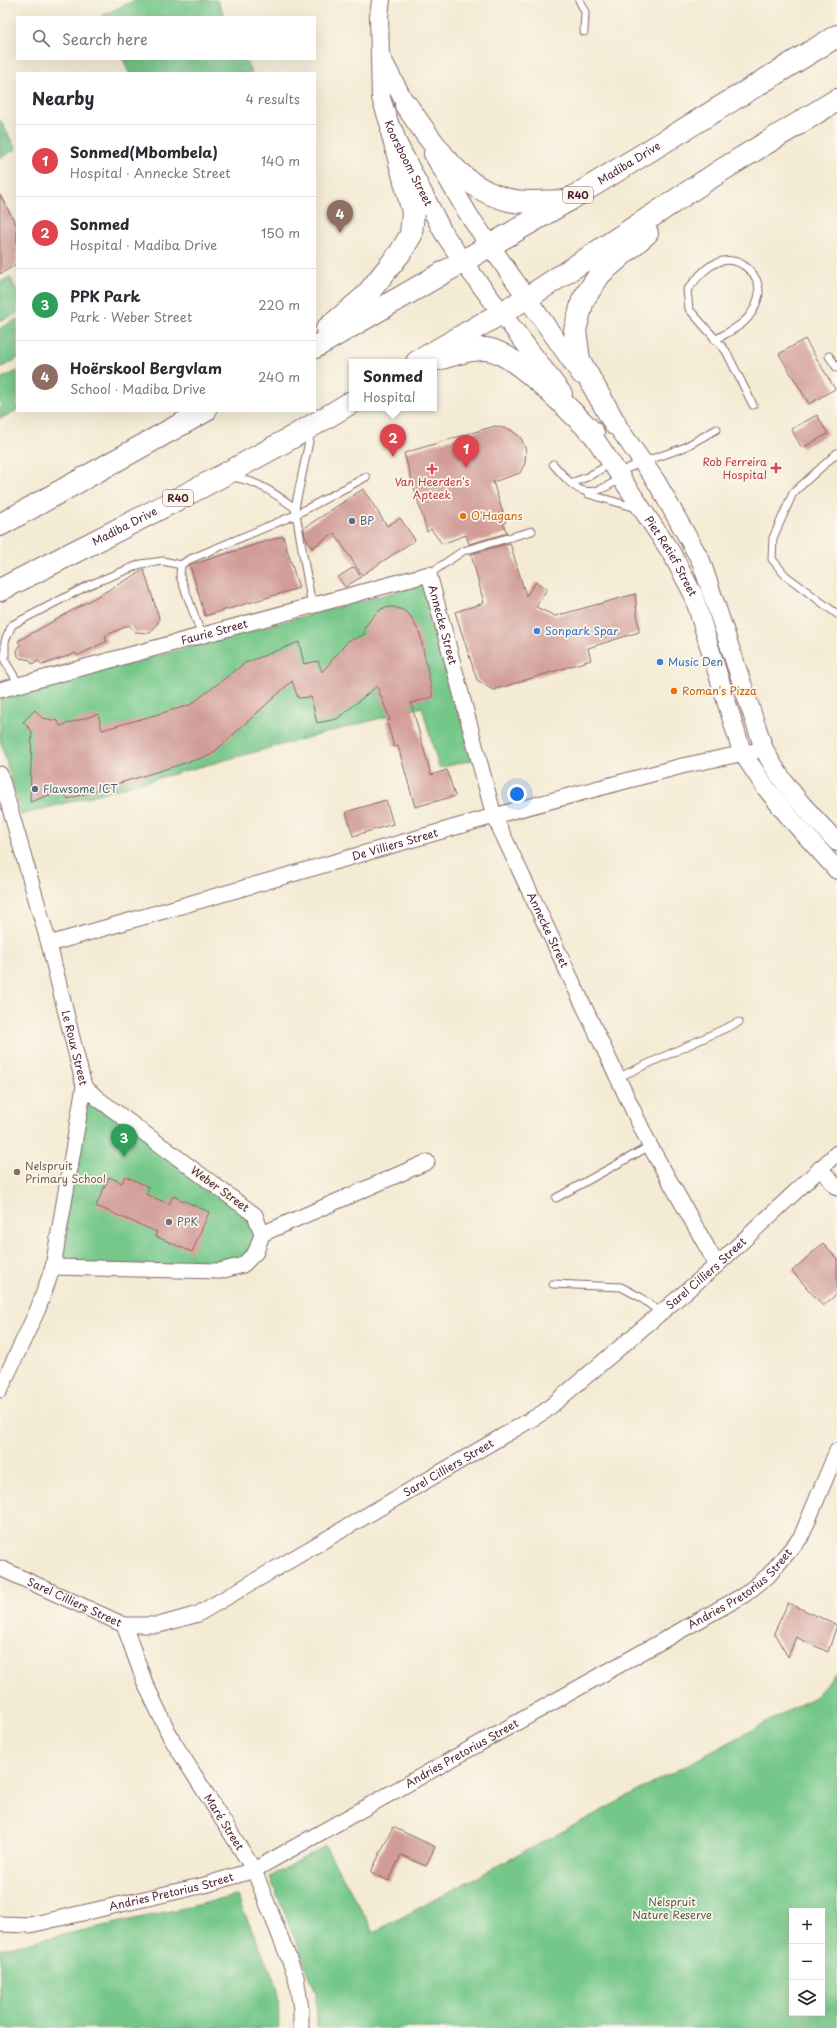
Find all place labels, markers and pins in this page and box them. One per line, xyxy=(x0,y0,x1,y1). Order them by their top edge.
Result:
pin: 4 xyxy=(327,200,353,233)
pin: 2 xyxy=(380,424,406,457)
pin: 1 xyxy=(453,435,479,468)
place label: Rob Ferreira Hospital xyxy=(702,453,767,483)
marker: Rob Ferreira Hospital xyxy=(770,462,782,474)
marker: Van Heerden's Apteek xyxy=(427,464,437,474)
place label: Van Heerden's Apteek xyxy=(394,473,470,503)
place label: O'Hagans xyxy=(471,507,522,524)
marker: O'Hagans xyxy=(458,511,468,521)
place label: BP xyxy=(360,512,374,529)
marker: BP xyxy=(347,516,357,526)
place label: Sonpark Spar xyxy=(545,622,618,639)
marker: Sonpark Spar xyxy=(532,626,542,636)
place label: Music Den xyxy=(668,653,723,670)
marker: Music Den xyxy=(655,657,665,667)
place label: Roman's Pizza xyxy=(682,682,757,699)
marker: Roman's Pizza xyxy=(669,686,679,696)
place label: Flawsome ICT xyxy=(43,780,118,797)
marker: Flawsome ICT xyxy=(30,784,40,794)
pin: 3 xyxy=(111,1124,137,1157)
place label: Nelspruit Primary School xyxy=(25,1157,106,1187)
marker: Nelspruit Primary School xyxy=(12,1167,22,1177)
place label: PPK xyxy=(177,1213,199,1230)
marker: PPK xyxy=(164,1217,174,1227)

